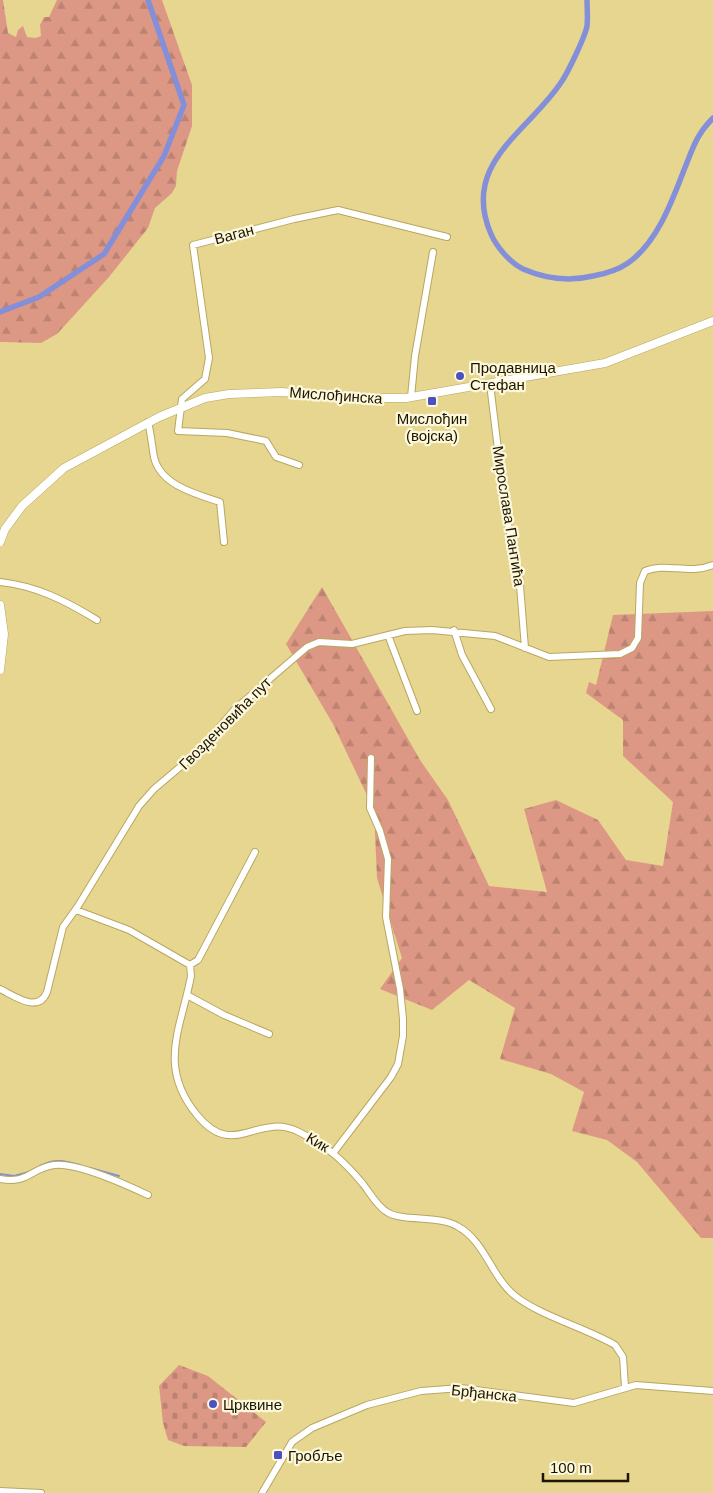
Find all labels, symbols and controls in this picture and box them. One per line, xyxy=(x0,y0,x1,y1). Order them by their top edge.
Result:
street label: Ваган xyxy=(212,221,256,247)
place label: Продавница Стефан xyxy=(470,359,556,393)
marker: Продавница Стефан xyxy=(454,370,466,382)
street label: Мислођинска xyxy=(289,383,384,407)
marker: Мислођин (војска) xyxy=(426,395,438,407)
place label: Мислођин (војска) xyxy=(397,410,467,444)
street label: Мирослава Пантића xyxy=(490,445,529,588)
street label: Гвозденовића пут xyxy=(175,673,275,773)
street label: Кик xyxy=(303,1129,333,1155)
street label: Брђанска xyxy=(450,1381,518,1405)
place label: Црквине xyxy=(223,1396,282,1413)
marker: Црквине xyxy=(207,1398,219,1410)
place label: Гробље xyxy=(288,1447,343,1464)
marker: Гробље xyxy=(272,1449,284,1461)
scale bar xyxy=(543,1450,628,1482)
text: 100 m xyxy=(550,1459,592,1476)

